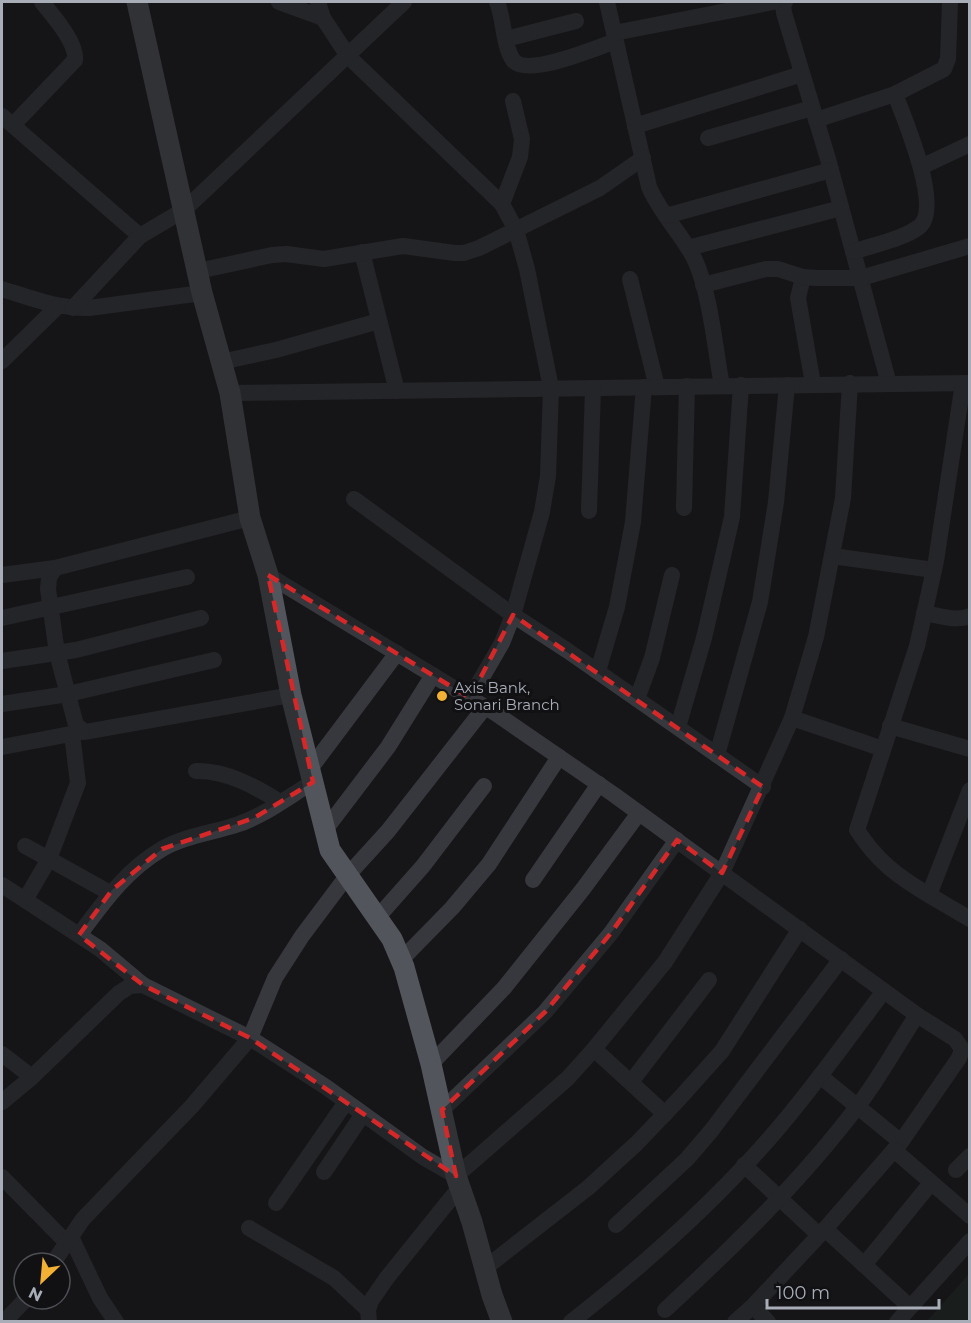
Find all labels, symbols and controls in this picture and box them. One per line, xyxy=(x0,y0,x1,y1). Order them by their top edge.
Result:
place label: Axis Bank, Sonari Branch xyxy=(454,678,560,714)
marker: Axis Bank, Sonari Branch xyxy=(435,689,449,703)
north arrow xyxy=(12,1251,72,1311)
scale bar xyxy=(767,1272,940,1310)
text: 100 m xyxy=(776,1282,830,1304)
text: N xyxy=(26,1283,46,1305)

